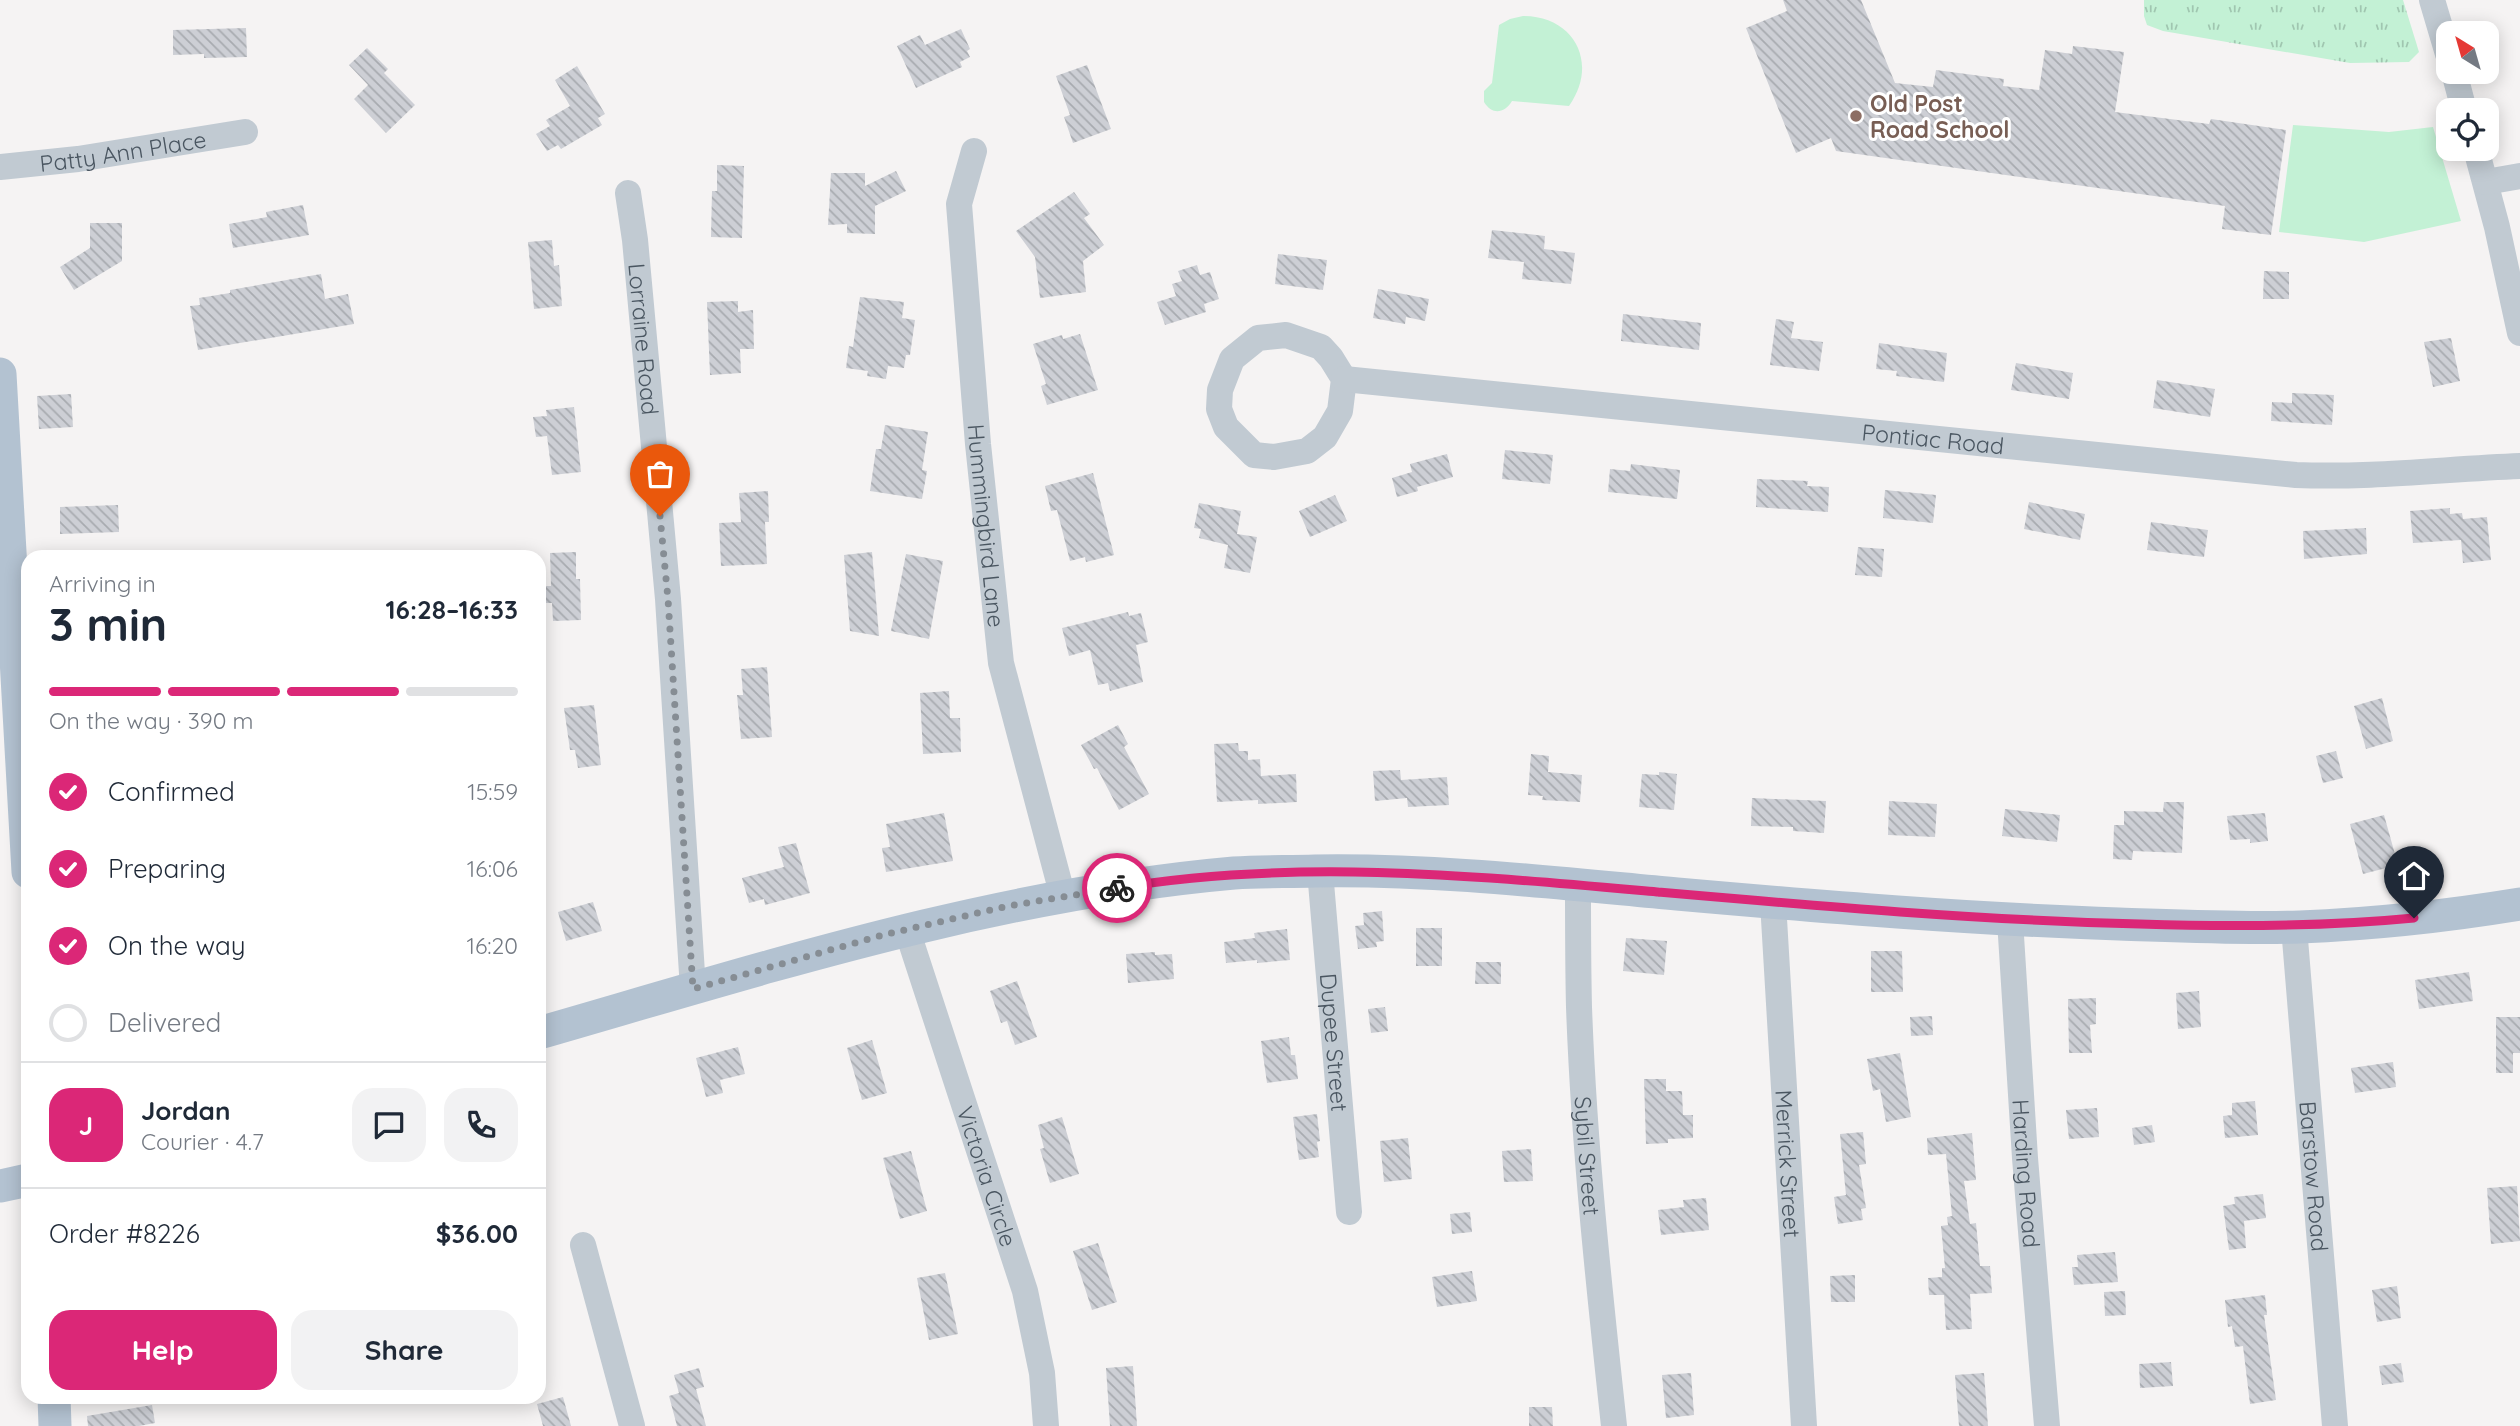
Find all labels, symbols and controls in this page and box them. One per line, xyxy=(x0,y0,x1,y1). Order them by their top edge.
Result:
north arrow xyxy=(2436,21,2499,84)
map controls xyxy=(2436,21,2499,161)
place label: Old Post Road School xyxy=(1870,89,2009,144)
button: locate xyxy=(2436,98,2499,161)
marker: Old Post Road School xyxy=(1848,108,1864,124)
street label: Patty Ann Place xyxy=(38,124,208,177)
street label: Lorraine Road xyxy=(623,262,666,416)
street label: Pontiac Road xyxy=(1861,417,2005,460)
street label: Hummingbird Lane xyxy=(962,423,1012,629)
pin xyxy=(630,444,690,516)
icon: bag xyxy=(641,455,679,493)
text: Arriving in xyxy=(49,569,156,598)
text: 16:28–16:33 xyxy=(385,593,518,626)
text: 3 min xyxy=(49,595,167,653)
text: On the way · 390 m xyxy=(49,706,254,735)
icon: check xyxy=(49,773,87,811)
text: Confirmed xyxy=(108,775,235,808)
text: 15:59 xyxy=(467,777,518,806)
pin xyxy=(2384,846,2444,918)
icon: check xyxy=(49,850,87,888)
text: Preparing xyxy=(108,852,226,885)
courier xyxy=(1082,853,1152,923)
text: 16:06 xyxy=(467,854,518,883)
icon: home xyxy=(2395,857,2433,895)
icon: bike xyxy=(1098,869,1136,907)
icon: check xyxy=(49,927,87,965)
text: On the way xyxy=(108,929,246,962)
text: 16:20 xyxy=(466,931,518,960)
street label: Dupee Street xyxy=(1314,972,1355,1113)
text: Delivered xyxy=(108,1006,221,1039)
button: chat xyxy=(352,1088,426,1162)
button: phone xyxy=(444,1088,518,1162)
street label: Merrick Street xyxy=(1770,1089,1807,1239)
text: Jordan xyxy=(141,1094,230,1127)
street label: Sybil Street xyxy=(1569,1095,1607,1217)
street label: Harding Road xyxy=(2007,1098,2047,1249)
street label: Barstow Road xyxy=(2294,1100,2335,1253)
street label: Victoria Circle xyxy=(951,1102,1024,1250)
text: J xyxy=(79,1109,93,1142)
text: Courier · 4.7 xyxy=(141,1127,264,1156)
text: Order #8226 xyxy=(49,1217,200,1250)
text: $36.00 xyxy=(436,1217,518,1250)
button: Help xyxy=(49,1310,277,1390)
button: Share xyxy=(291,1310,518,1390)

